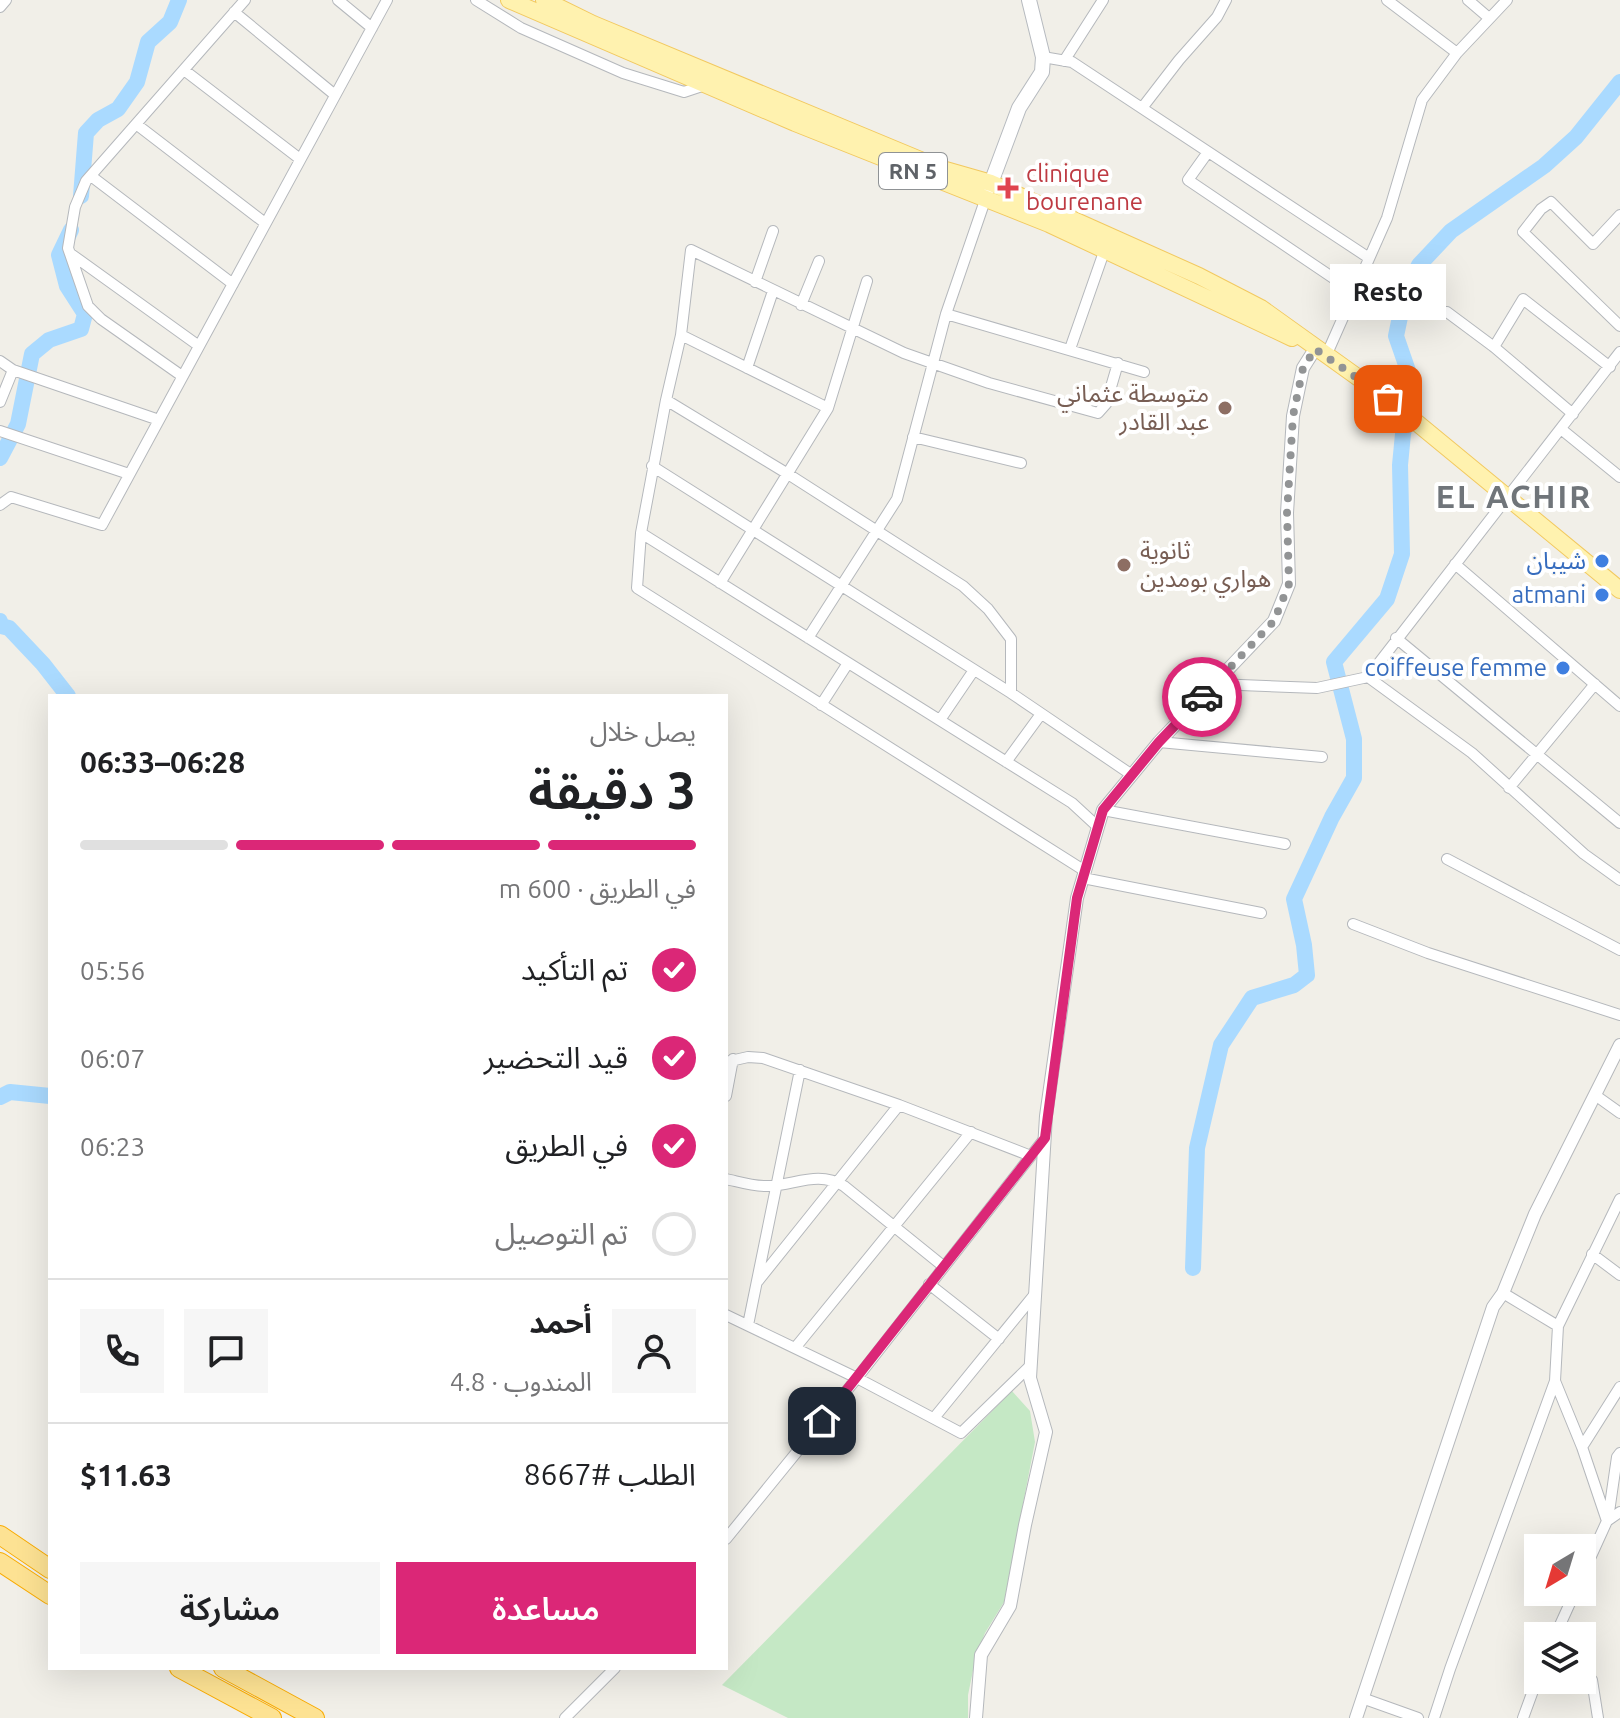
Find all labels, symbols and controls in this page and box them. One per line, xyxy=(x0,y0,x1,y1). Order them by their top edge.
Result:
road number: RN 5 xyxy=(879,153,947,189)
place label: clinique bourenane xyxy=(1026,160,1143,215)
marker: clinique bourenane xyxy=(997,177,1019,199)
callout: Resto xyxy=(1330,263,1446,319)
text: Resto xyxy=(1353,277,1423,306)
pin xyxy=(1354,365,1422,433)
icon: bag xyxy=(1366,377,1410,421)
place label: متوسطة عثماني عبد القادر xyxy=(1057,380,1209,436)
marker: متوسطة عثماني عبد القادر xyxy=(1216,399,1234,417)
district label: EL ACHIR xyxy=(1436,478,1592,514)
place label: ثانوية هواري بومدين xyxy=(1140,537,1271,598)
place label: شيبان xyxy=(1527,547,1586,575)
marker: شيبان xyxy=(1593,552,1611,570)
marker: ثانوية هواري بومدين xyxy=(1115,556,1133,574)
place label: atmani xyxy=(1512,581,1586,608)
marker: atmani xyxy=(1593,586,1611,604)
place label: coiffeuse femme xyxy=(1365,654,1547,681)
courier xyxy=(1162,657,1242,737)
marker: coiffeuse femme xyxy=(1554,659,1572,677)
icon: car xyxy=(1180,675,1224,719)
text: يصل خلال xyxy=(590,717,696,746)
text: 06:28–06:33 xyxy=(80,745,245,779)
text: 3 دقيقة xyxy=(528,761,696,819)
text: في الطريق · 600 m xyxy=(499,874,696,903)
icon: check xyxy=(652,948,696,992)
text: تم التأكيد xyxy=(521,952,628,986)
text: 05:56 xyxy=(80,956,145,985)
icon: check xyxy=(652,1036,696,1080)
text: قيد التحضير xyxy=(484,1040,628,1074)
text: 06:07 xyxy=(80,1044,145,1073)
icon: check xyxy=(652,1124,696,1168)
text: في الطريق xyxy=(505,1128,628,1162)
text: 06:23 xyxy=(80,1132,145,1161)
text: تم التوصيل xyxy=(495,1216,628,1250)
text: أحمد xyxy=(529,1305,592,1339)
button: phone xyxy=(80,1309,164,1393)
button: chat xyxy=(184,1309,268,1393)
button: person xyxy=(612,1309,696,1393)
text: المندوب · 4.8 xyxy=(450,1367,592,1396)
pin xyxy=(788,1387,856,1455)
icon: home xyxy=(800,1399,844,1443)
text: الطلب #8667 xyxy=(524,1457,696,1491)
text: $11.63 xyxy=(80,1458,172,1492)
north arrow xyxy=(1524,1534,1596,1606)
map controls xyxy=(1524,1534,1596,1694)
button: مشاركة xyxy=(80,1562,380,1654)
button: مساعدة xyxy=(396,1562,696,1654)
button: layers xyxy=(1524,1622,1596,1694)

